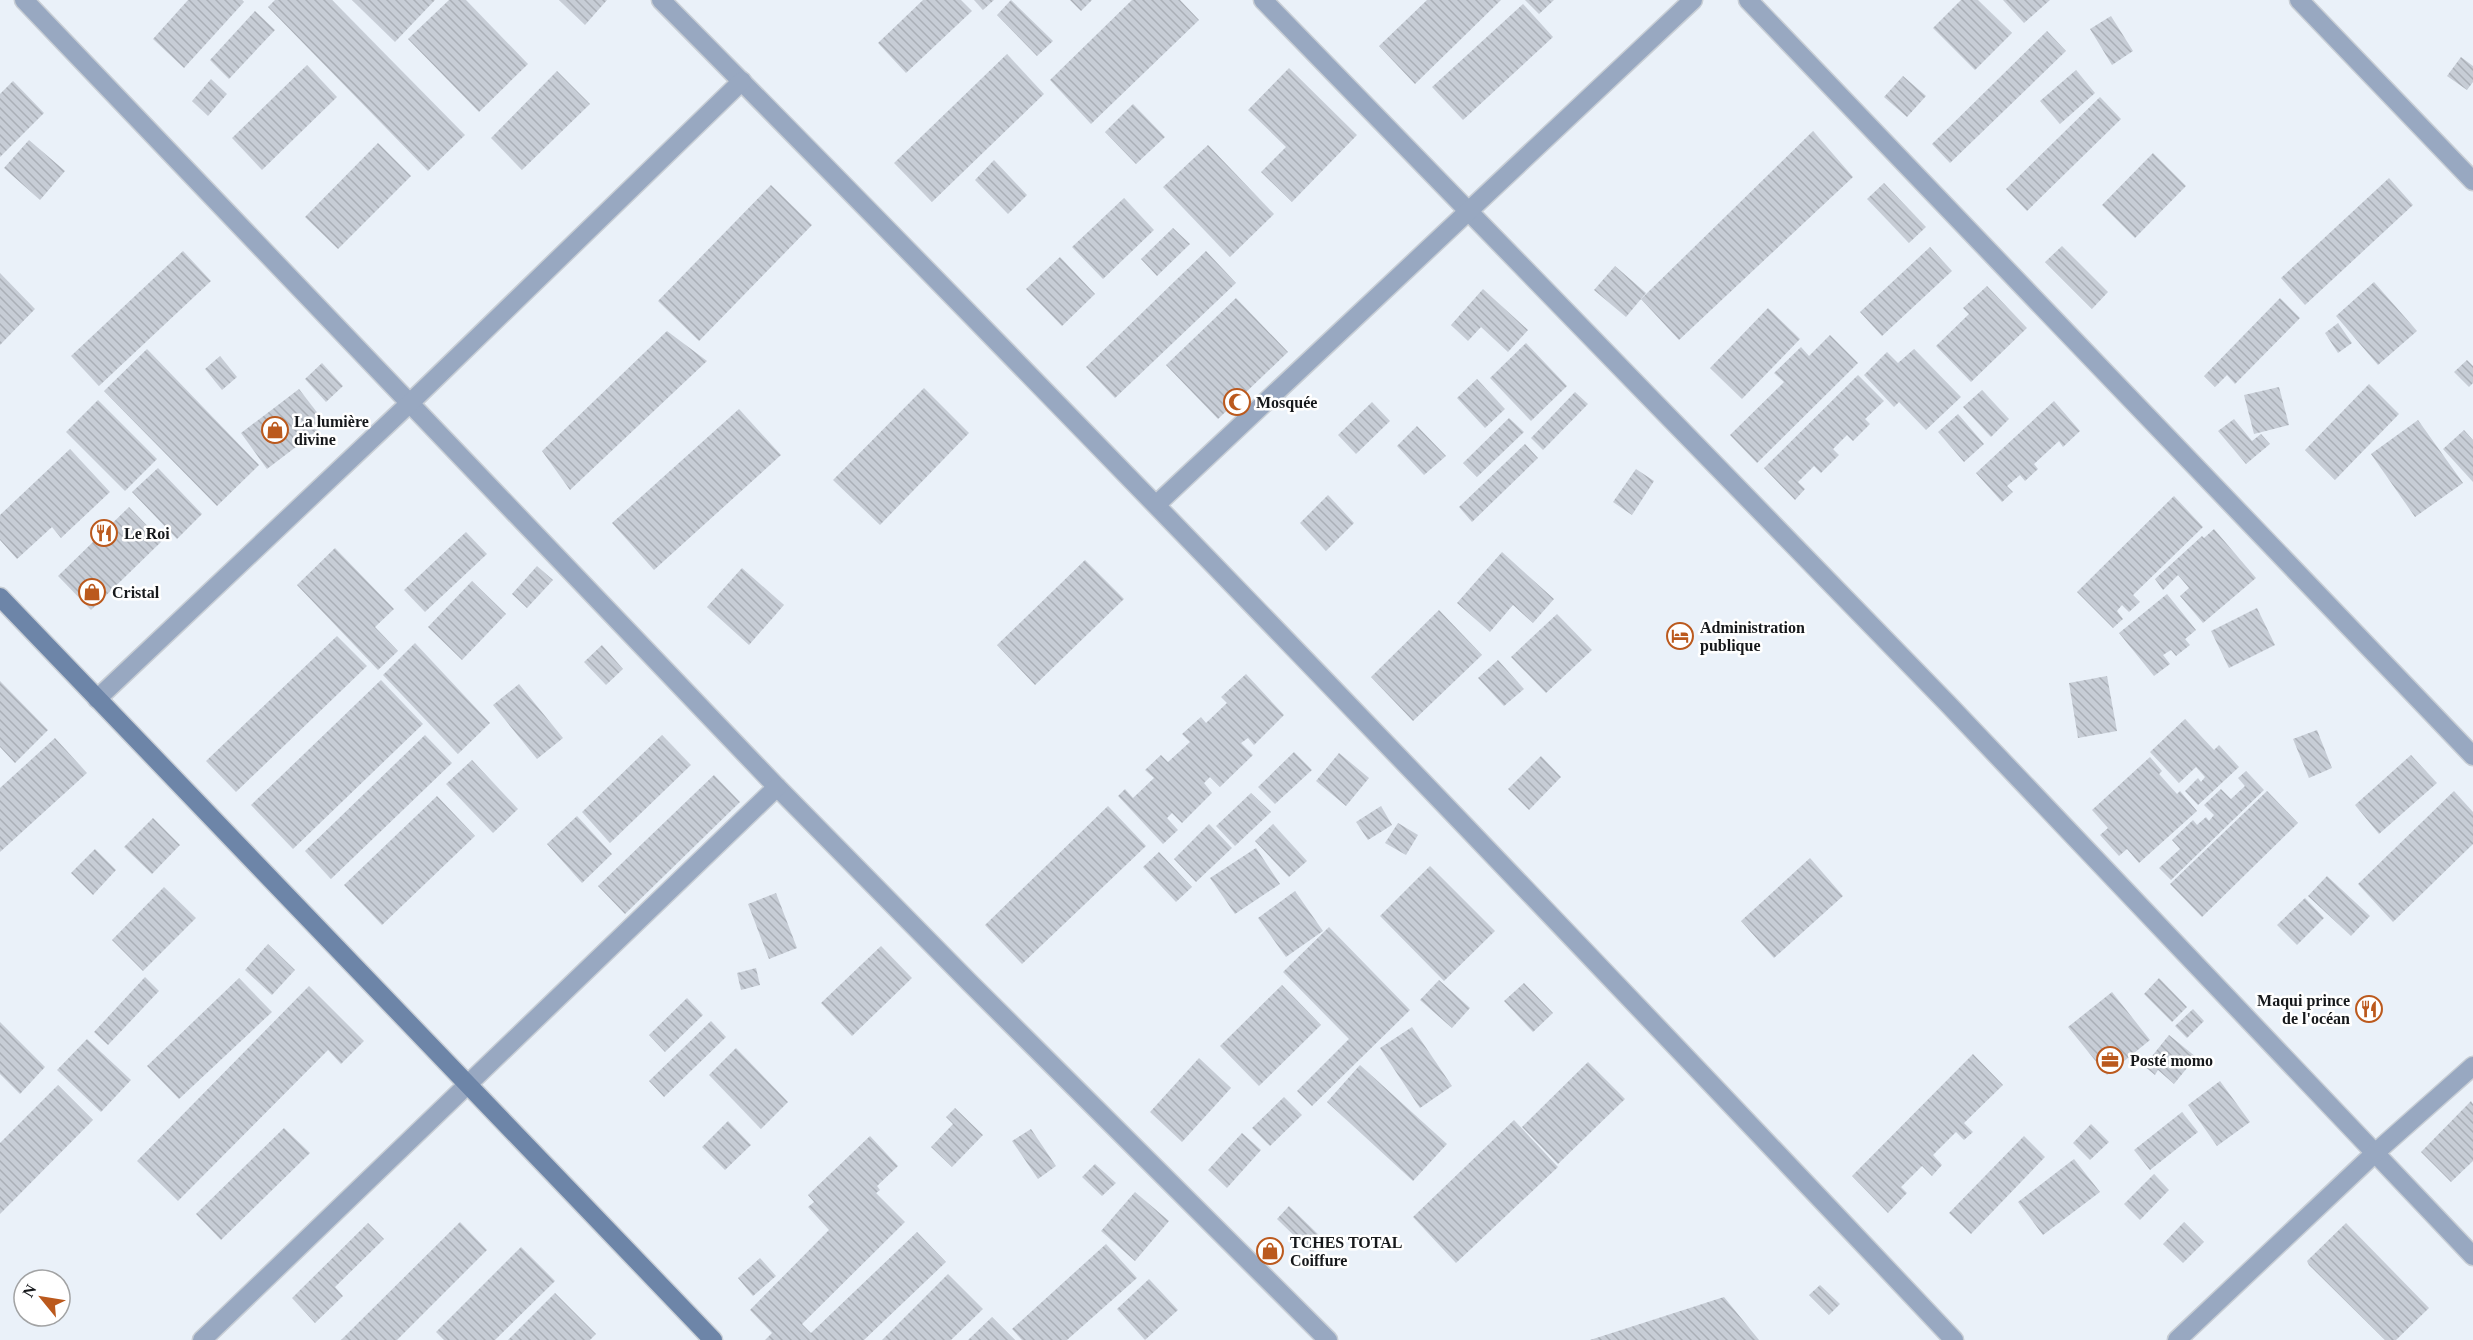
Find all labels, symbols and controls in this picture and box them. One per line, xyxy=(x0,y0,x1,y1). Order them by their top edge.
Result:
mosque icon: Mosquée xyxy=(1222,387,1252,417)
place label: Mosquée xyxy=(1256,394,1317,412)
place label: La lumière divine xyxy=(294,413,369,448)
shop icon: La lumière divine xyxy=(260,415,290,445)
restaurant icon: Le Roi xyxy=(89,518,119,548)
place label: Le Roi xyxy=(124,525,170,542)
shop icon: Cristal xyxy=(77,577,107,607)
place label: Cristal xyxy=(112,584,160,601)
place label: Administration publique xyxy=(1700,619,1805,655)
hotel icon: Administration publique xyxy=(1665,621,1695,651)
place label: Maqui prince de l'océan xyxy=(2257,992,2350,1027)
restaurant icon: Maqui prince de l'océan xyxy=(2354,994,2384,1024)
office icon: Posté momo xyxy=(2095,1045,2125,1075)
place label: Posté momo xyxy=(2130,1052,2213,1069)
place label: TCHES TOTAL Coiffure xyxy=(1290,1234,1403,1269)
shop icon: TCHES TOTAL Coiffure xyxy=(1255,1236,1285,1266)
north arrow xyxy=(12,1268,72,1328)
text: N xyxy=(19,1281,40,1300)

